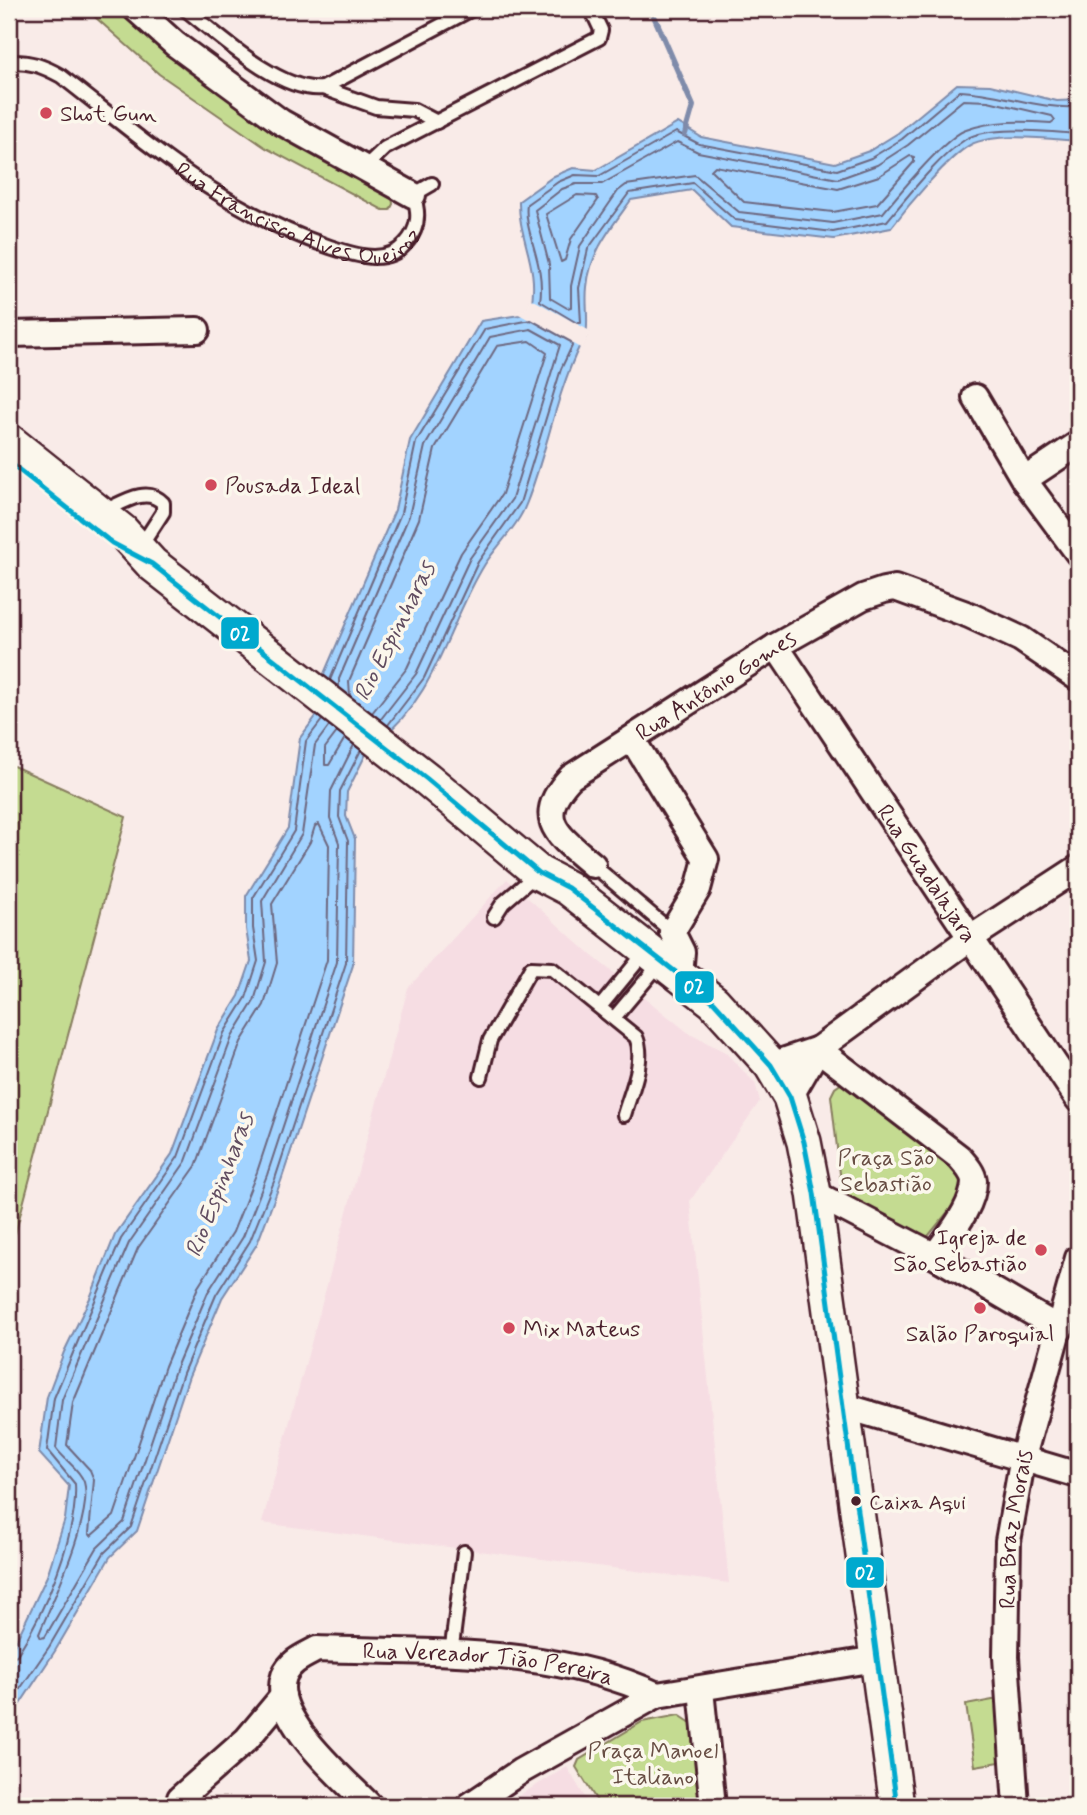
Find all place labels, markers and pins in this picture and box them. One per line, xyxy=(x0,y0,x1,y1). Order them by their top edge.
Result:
place label: Shot Gun xyxy=(60,100,157,130)
marker: Shot Gun xyxy=(38,105,54,121)
place label: Pousada Ideal xyxy=(225,472,360,502)
marker: Pousada Ideal xyxy=(203,477,219,493)
place label: Igreja de São Sebastião xyxy=(893,1224,1027,1280)
marker: Igreja de São Sebastião xyxy=(1033,1242,1049,1258)
marker: Salão Paroquial xyxy=(972,1300,988,1316)
place label: Mix Mateus xyxy=(523,1315,640,1345)
marker: Mix Mateus xyxy=(501,1320,517,1336)
place label: Salão Paroquial xyxy=(906,1320,1054,1350)
place label: Caixa Aqui xyxy=(869,1489,966,1517)
marker: Caixa Aqui xyxy=(849,1494,863,1508)

